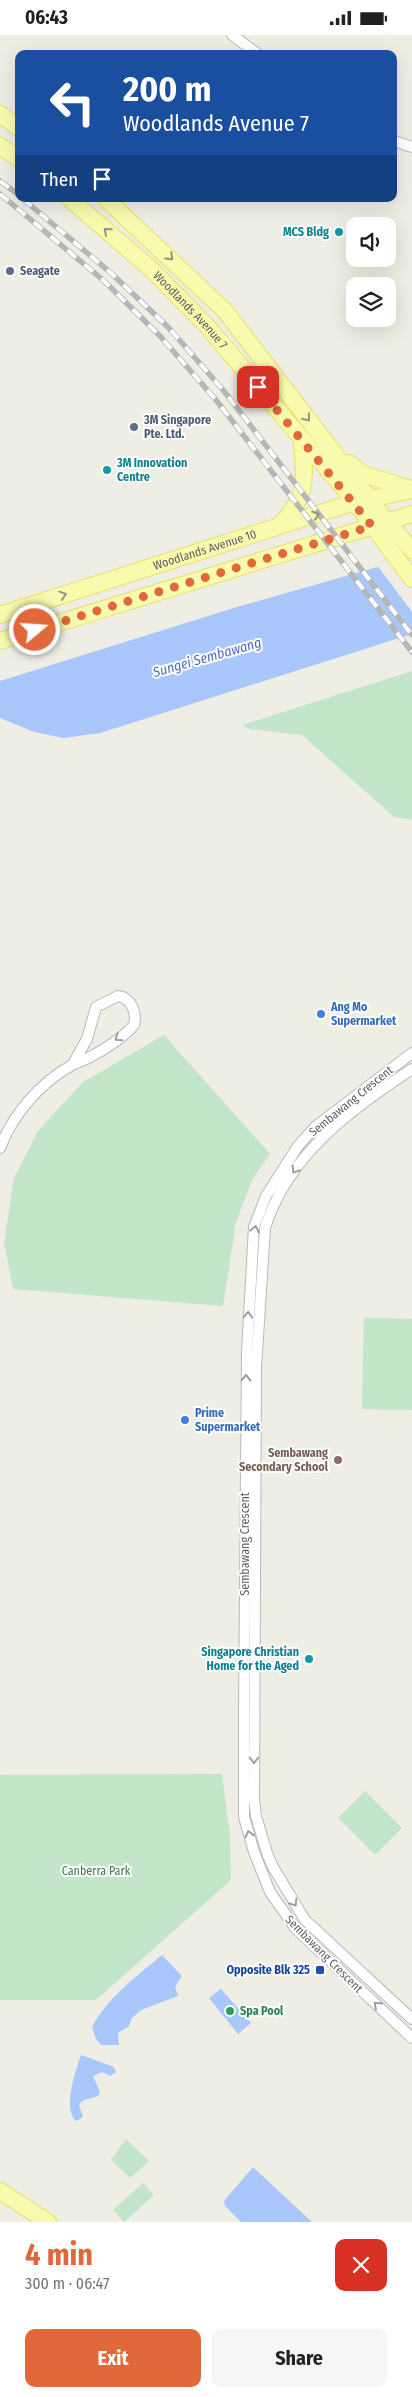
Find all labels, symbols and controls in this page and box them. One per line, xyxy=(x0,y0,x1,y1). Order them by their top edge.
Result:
text: 06:43 xyxy=(25,6,68,29)
text: 200 m xyxy=(123,68,211,110)
icon: left xyxy=(40,70,105,135)
text: Woodlands Avenue 7 xyxy=(123,110,309,137)
icon: arrive xyxy=(88,165,116,193)
text: Then xyxy=(40,168,78,191)
map controls xyxy=(346,217,396,327)
button: sound xyxy=(346,217,396,267)
place label: MCS Bldg xyxy=(283,225,329,239)
marker: MCS Bldg xyxy=(333,226,345,238)
one-way arrow xyxy=(104,228,113,236)
one-way arrow xyxy=(164,252,173,261)
place label: Seagate xyxy=(20,264,60,278)
marker: Seagate xyxy=(4,265,16,277)
street label: Woodlands Avenue 7 xyxy=(150,269,230,352)
button: layers xyxy=(346,277,396,327)
pin xyxy=(237,366,279,408)
icon: arrive xyxy=(244,373,272,401)
one-way arrow xyxy=(302,412,310,421)
place label: 3M Singapore Pte. Ltd. xyxy=(143,413,211,441)
marker: 3M Singapore Pte. Ltd. xyxy=(128,421,140,433)
place label: 3M Innovation Centre xyxy=(116,456,187,484)
marker: 3M Innovation Centre xyxy=(101,464,113,476)
one-way arrow xyxy=(312,511,320,521)
street label: Woodlands Avenue 10 xyxy=(152,527,258,573)
one-way arrow xyxy=(58,590,67,600)
position arrow xyxy=(8.0,603,60.0,655)
water label: Sungei Sembawang xyxy=(150,634,263,681)
place label: Ang Mo Supermarket xyxy=(330,1000,397,1028)
marker: Ang Mo Supermarket xyxy=(315,1008,327,1020)
one-way arrow xyxy=(115,1032,124,1041)
street label: Sembawang Crescent xyxy=(306,1063,396,1139)
one-way arrow xyxy=(292,1165,302,1174)
one-way arrow xyxy=(249,1225,259,1234)
one-way arrow xyxy=(243,1311,253,1318)
one-way arrow xyxy=(241,1374,251,1382)
place label: Prime Supermarket xyxy=(195,1406,261,1434)
marker: Prime Supermarket xyxy=(179,1414,191,1426)
place label: Sembawang Secondary School xyxy=(239,1446,329,1474)
marker: Sembawang Secondary School xyxy=(332,1454,344,1466)
street label: Sembawang Crescent xyxy=(238,1492,252,1596)
place label: Singapore Christian Home for the Aged xyxy=(201,1645,299,1673)
marker: Singapore Christian Home for the Aged xyxy=(303,1653,315,1665)
one-way arrow xyxy=(249,1757,259,1765)
one-way arrow xyxy=(244,1829,255,1838)
park label: Canberra Park xyxy=(62,1864,131,1878)
one-way arrow xyxy=(288,1898,298,1907)
street label: Sembawang Crescent xyxy=(282,1912,366,1996)
place label: Opposite Blk 325 xyxy=(226,1963,310,1977)
marker: Opposite Blk 325 xyxy=(314,1964,326,1976)
one-way arrow xyxy=(373,2002,382,2011)
place label: Spa Pool xyxy=(240,2004,284,2018)
marker: Spa Pool xyxy=(224,2005,236,2017)
text: 4 min xyxy=(25,2237,93,2273)
button: close xyxy=(335,2239,387,2291)
text: 300 m · 06:47 xyxy=(25,2274,109,2293)
button: Exit xyxy=(25,2329,201,2387)
button: Share xyxy=(211,2329,387,2387)

